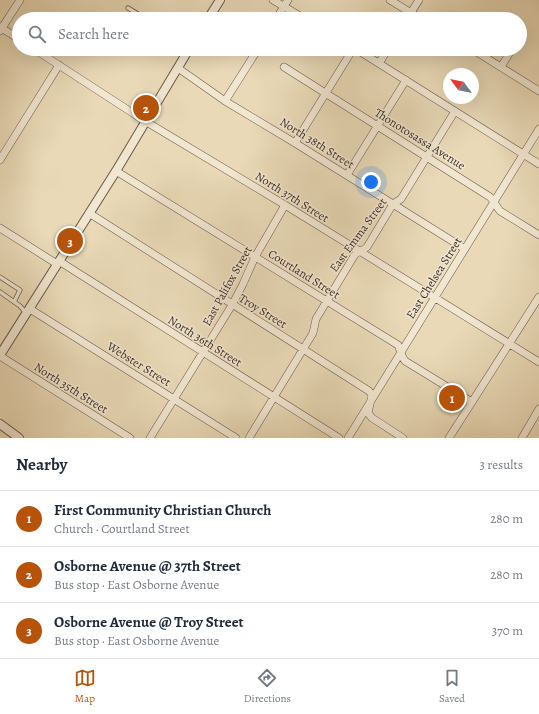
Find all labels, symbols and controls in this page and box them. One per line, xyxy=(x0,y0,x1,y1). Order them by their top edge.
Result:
search box xyxy=(12,12,527,56)
icon: search xyxy=(26,23,48,45)
text: Search here xyxy=(58,24,129,44)
north arrow xyxy=(443,68,479,104)
pin: 2 xyxy=(133,93,159,123)
street label: Thonotosassa Avenue xyxy=(372,105,468,173)
street label: North 38th Street xyxy=(277,114,357,172)
street label: North 37th Street xyxy=(252,168,332,226)
your location xyxy=(361,172,381,192)
street label: East Emma Street xyxy=(326,195,390,275)
pin: 3 xyxy=(57,226,83,256)
street label: East Chelsea Street xyxy=(402,234,466,322)
street label: East Palifox Street xyxy=(198,243,256,329)
street label: Courtland Street xyxy=(265,246,343,302)
street label: Troy Street xyxy=(236,290,290,332)
street label: North 36th Street xyxy=(165,312,245,370)
street label: Webster Street xyxy=(103,338,174,390)
street label: North 35th Street xyxy=(31,359,111,417)
pin: 1 xyxy=(439,383,465,413)
text: Nearby xyxy=(16,453,67,476)
text: 3 results xyxy=(479,456,523,473)
text: First Community Christian Church xyxy=(54,500,271,520)
text: 1 xyxy=(27,510,31,527)
text: 280 m xyxy=(490,510,523,527)
text: Church · Courtland Street xyxy=(54,520,190,537)
text: Osborne Avenue @ 37th Street xyxy=(54,556,241,576)
text: 2 xyxy=(26,566,32,583)
text: 280 m xyxy=(490,566,523,583)
text: Bus stop · East Osborne Avenue xyxy=(54,576,219,593)
text: Osborne Avenue @ Troy Street xyxy=(54,612,244,632)
text: 3 xyxy=(26,622,32,639)
text: 370 m xyxy=(492,622,523,639)
text: Bus stop · East Osborne Avenue xyxy=(54,632,219,649)
tab: Map xyxy=(74,667,96,706)
tab: Directions xyxy=(244,667,291,706)
tab: Saved xyxy=(439,667,465,706)

